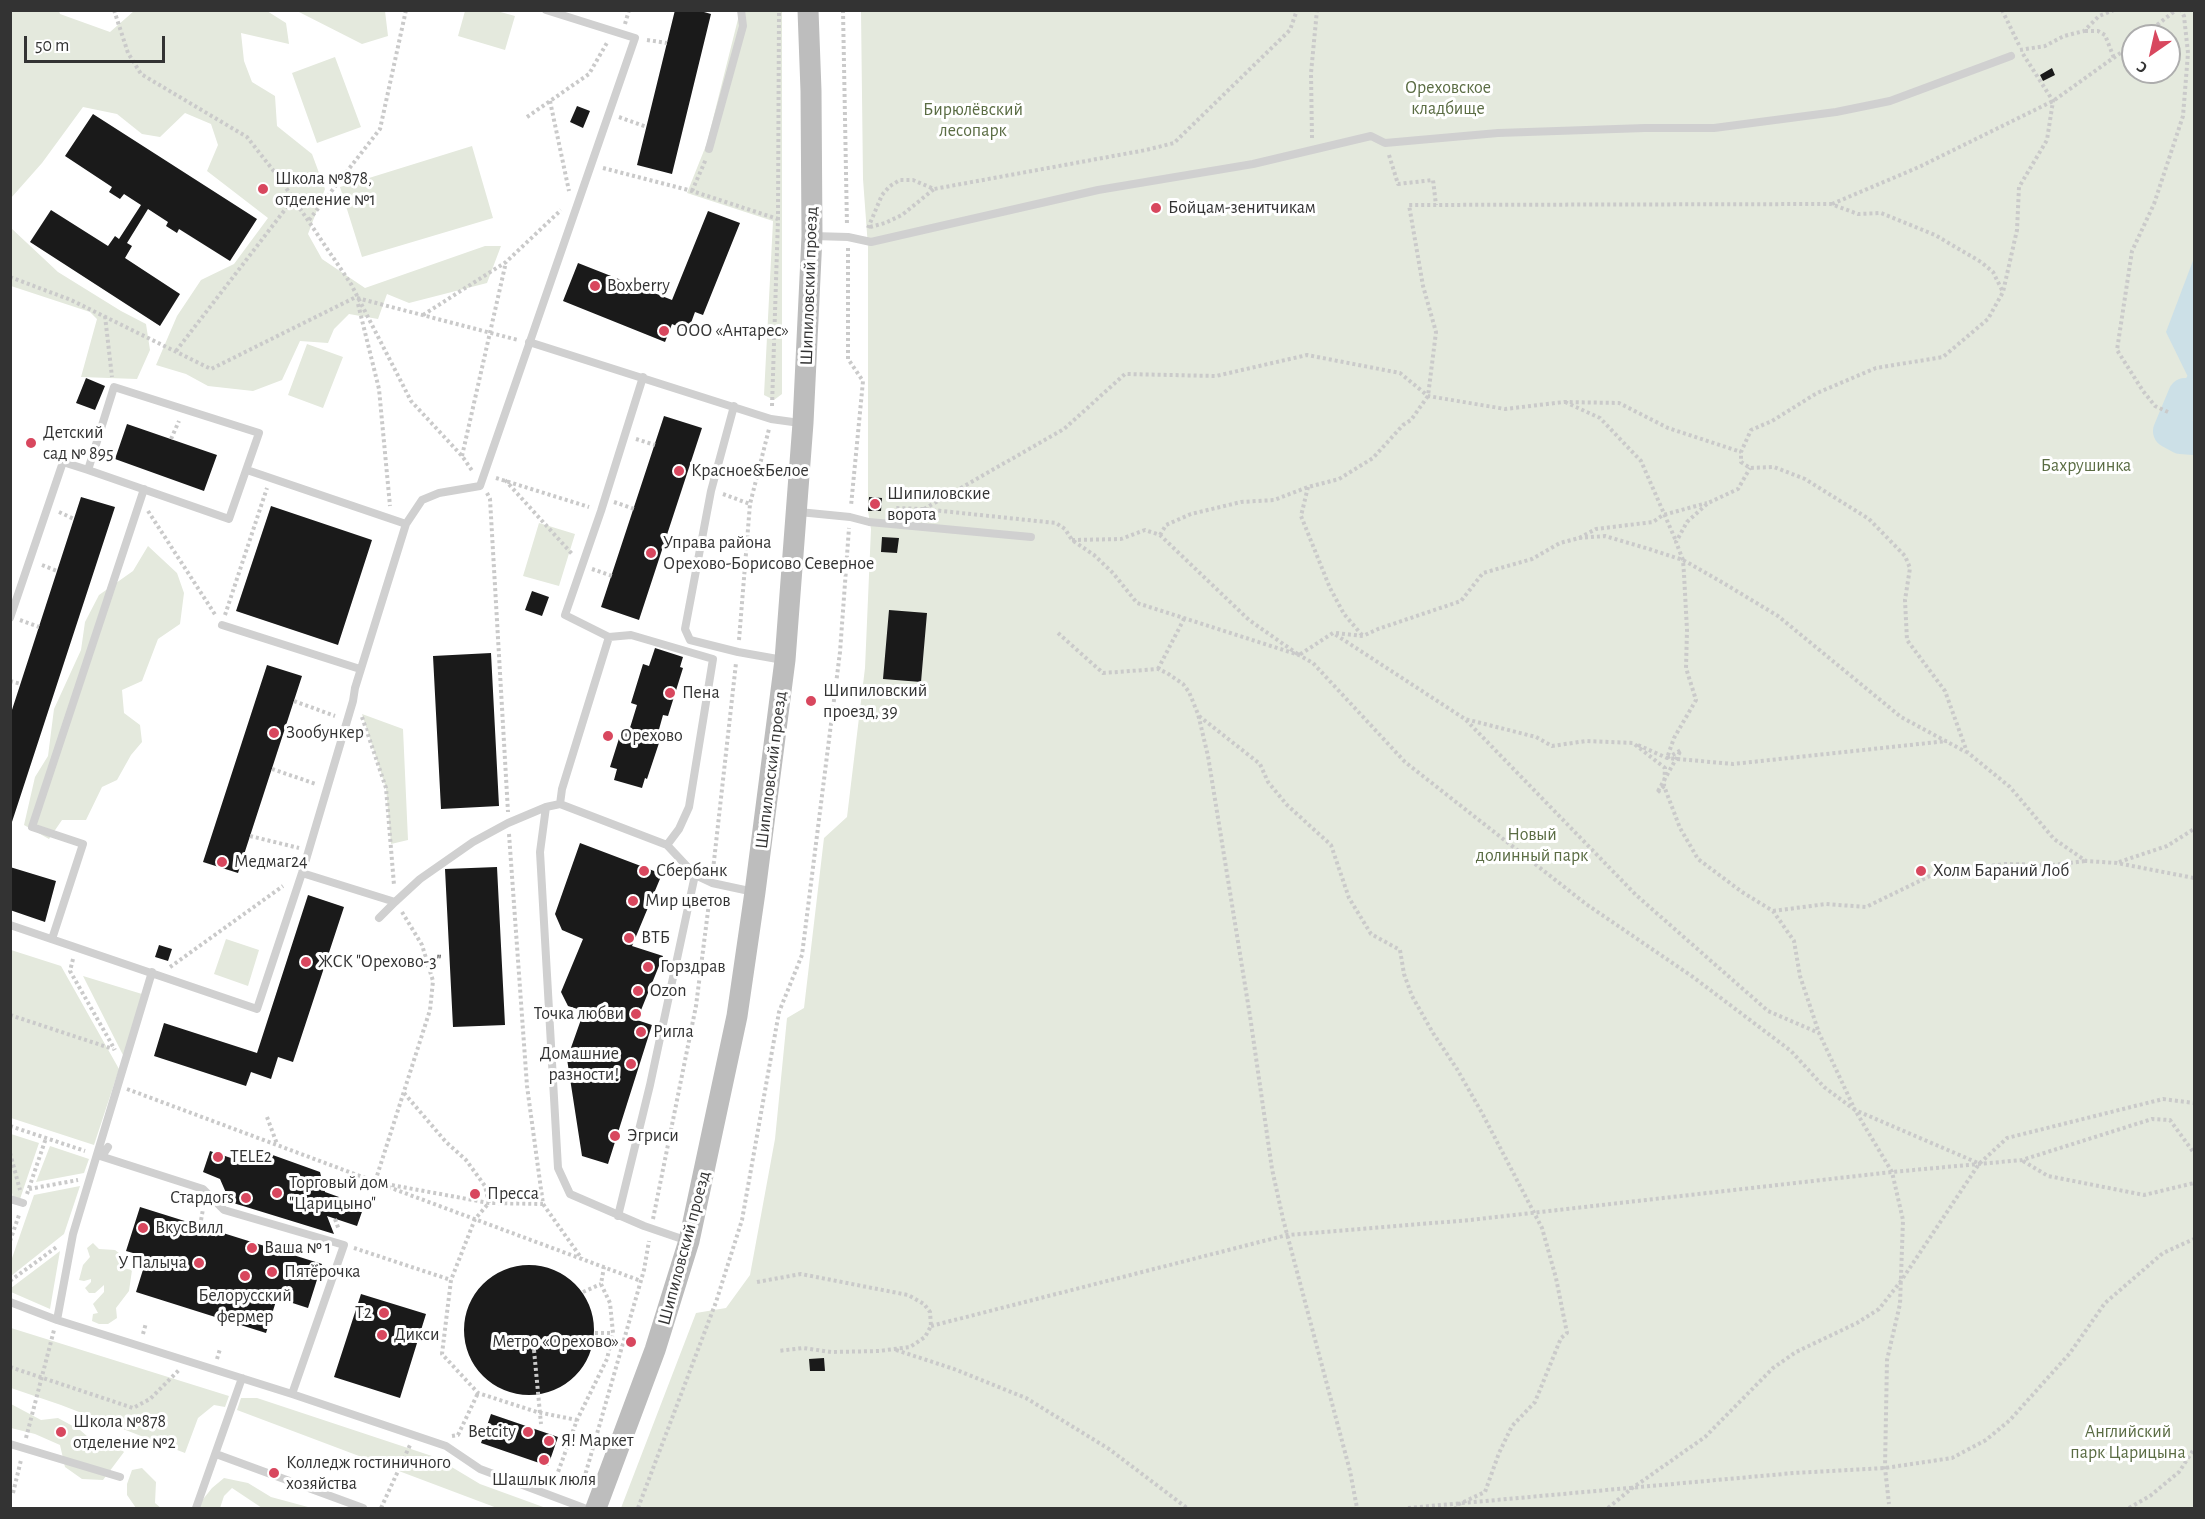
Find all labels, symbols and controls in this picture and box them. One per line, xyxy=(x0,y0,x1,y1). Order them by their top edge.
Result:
scale bar xyxy=(27,24,168,62)
north arrow xyxy=(2121,24,2181,84)
text: 50 m xyxy=(35,37,69,55)
text: С xyxy=(2134,58,2150,76)
park label: Ореховское кладбище xyxy=(1405,77,1491,119)
park label: Бирюлёвский лесопарк xyxy=(923,99,1023,142)
place label: Школа №878, отделение №1 xyxy=(275,168,376,210)
marker: Школа №878, отделение №1 xyxy=(256,182,270,196)
place label: Бойцам-зенитчикам xyxy=(1168,197,1316,219)
marker: Бойцам-зенитчикам xyxy=(1149,201,1163,215)
street label: Шипиловский проезд xyxy=(795,206,823,366)
place label: Boxberry xyxy=(607,275,670,297)
marker: Boxberry xyxy=(588,279,602,293)
place label: ООО «Антарес» xyxy=(676,320,789,342)
marker: ООО «Антарес» xyxy=(657,324,671,338)
place label: Детский сад № 895 xyxy=(43,422,114,464)
marker: Детский сад № 895 xyxy=(24,436,38,450)
park label: Бахрушинка xyxy=(2041,455,2131,477)
place label: Красное&Белое xyxy=(691,460,809,482)
marker: Красное&Белое xyxy=(672,464,686,478)
place label: Шипиловские ворота xyxy=(887,483,990,526)
marker: Шипиловские ворота xyxy=(868,497,882,511)
place label: Управа района Орехово-Борисово Северное xyxy=(663,532,874,574)
marker: Управа района Орехово-Борисово Северное xyxy=(644,546,658,560)
place label: Шипиловский проезд, 39 xyxy=(823,680,927,722)
place label: Пена xyxy=(682,682,720,704)
marker: Пена xyxy=(663,686,677,700)
street label: Шипиловский проезд xyxy=(751,690,791,850)
marker: Шипиловский проезд, 39 xyxy=(804,694,818,708)
place label: Зообункер xyxy=(286,722,364,744)
place label: Орехово xyxy=(620,725,683,747)
marker: Зообункер xyxy=(267,726,281,740)
marker: Орехово xyxy=(601,729,615,743)
park label: Новый долинный парк xyxy=(1476,824,1588,866)
place label: Медмаг24 xyxy=(234,851,308,873)
marker: Медмаг24 xyxy=(215,855,229,869)
place label: Сбербанк xyxy=(656,860,727,882)
place label: Холм Бараний Лоб xyxy=(1933,860,2069,882)
marker: Сбербанк xyxy=(637,864,651,878)
marker: Холм Бараний Лоб xyxy=(1914,864,1928,878)
place label: Мир цветов xyxy=(645,890,731,912)
marker: Мир цветов xyxy=(626,894,640,908)
place label: ВТБ xyxy=(641,927,670,949)
marker: ВТБ xyxy=(622,931,636,945)
place label: ЖСК "Орехово-3" xyxy=(318,951,442,973)
marker: ЖСК "Орехово-3" xyxy=(299,955,313,969)
place label: Горздрав xyxy=(660,956,726,978)
marker: Горздрав xyxy=(641,960,655,974)
place label: Ozon xyxy=(650,980,687,1002)
marker: Ozon xyxy=(631,984,645,998)
place label: Точка любви xyxy=(534,1003,624,1025)
marker: Точка любви xyxy=(629,1007,643,1021)
place label: Ригла xyxy=(653,1021,694,1043)
marker: Ригла xyxy=(634,1025,648,1039)
place label: Домашние разности! xyxy=(540,1043,619,1086)
marker: Домашние разности! xyxy=(624,1057,638,1071)
place label: Эгриси xyxy=(627,1125,679,1147)
marker: Эгриси xyxy=(608,1129,622,1143)
place label: TELE2 xyxy=(230,1146,272,1168)
marker: TELE2 xyxy=(211,1150,225,1164)
street label: Шипиловский проезд xyxy=(653,1168,715,1328)
place label: Торговый дом "Царицыно" xyxy=(289,1172,389,1214)
place label: Пресса xyxy=(487,1183,539,1205)
marker: Торговый дом "Царицыно" xyxy=(270,1186,284,1200)
place label: Стардогs xyxy=(170,1187,234,1209)
marker: Пресса xyxy=(468,1187,482,1201)
marker: Стардогs xyxy=(239,1191,253,1205)
place label: ВкусВилл xyxy=(155,1217,224,1239)
marker: ВкусВилл xyxy=(136,1221,150,1235)
place label: Ваша № 1 xyxy=(264,1237,331,1259)
marker: Ваша № 1 xyxy=(245,1241,259,1255)
place label: У Палыча xyxy=(118,1252,187,1274)
marker: У Палыча xyxy=(192,1256,206,1270)
place label: Пятёрочка xyxy=(284,1261,361,1283)
marker: Пятёрочка xyxy=(265,1265,279,1279)
marker: Белорусский фермер xyxy=(238,1269,252,1283)
place label: Белорусский фермер xyxy=(198,1285,292,1328)
place label: T2 xyxy=(355,1302,372,1324)
marker: T2 xyxy=(377,1306,391,1320)
place label: Дикси xyxy=(394,1324,439,1346)
marker: Дикси xyxy=(375,1328,389,1342)
place label: Метро «Орехово» xyxy=(492,1331,619,1353)
marker: Метро «Орехово» xyxy=(624,1335,638,1349)
place label: Школа №878 отделение №2 xyxy=(73,1411,176,1454)
place label: Betcity xyxy=(468,1421,516,1443)
park label: Английский парк Царицына xyxy=(2070,1421,2186,1464)
marker: Школа №878 отделение №2 xyxy=(54,1425,68,1439)
marker: Betcity xyxy=(521,1425,535,1439)
place label: Я! Маркет xyxy=(561,1430,633,1452)
marker: Я! Маркет xyxy=(542,1434,556,1448)
place label: Колледж гостиничного хозяйcтва xyxy=(286,1452,451,1494)
marker: Шашлык люля xyxy=(537,1453,551,1467)
marker: Колледж гостиничного хозяйcтва xyxy=(267,1466,281,1480)
place label: Шашлык люля xyxy=(492,1469,596,1491)

